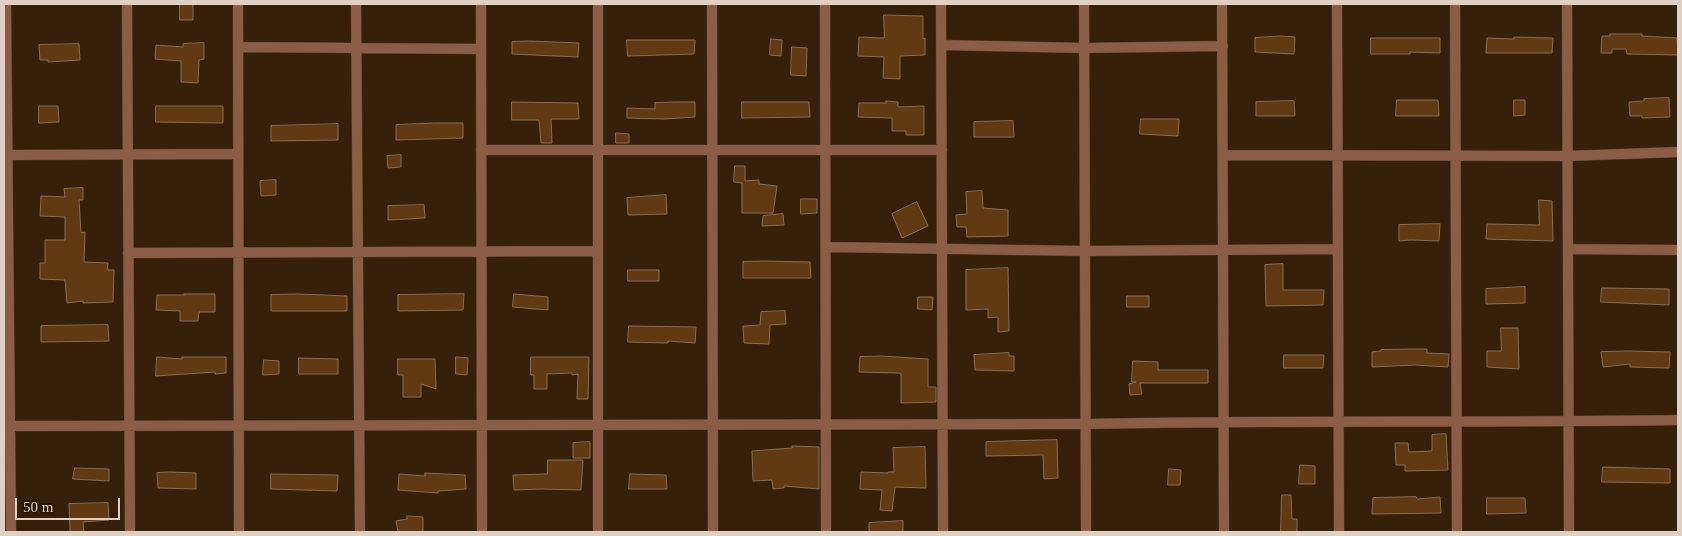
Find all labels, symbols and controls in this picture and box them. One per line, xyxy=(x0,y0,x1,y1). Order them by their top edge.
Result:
scale bar xyxy=(18,488,122,520)
text: 50 m xyxy=(23,499,53,515)

